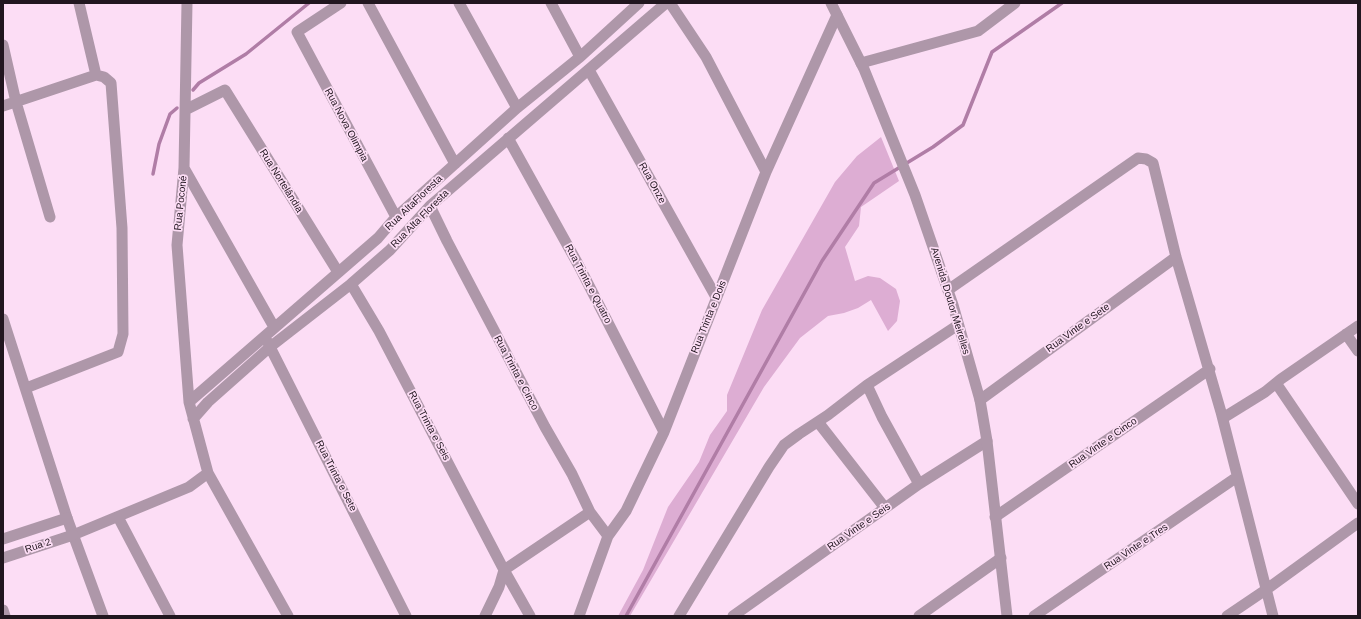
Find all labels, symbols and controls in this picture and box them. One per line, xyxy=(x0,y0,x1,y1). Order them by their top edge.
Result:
street label: Rua Nova Olimpia xyxy=(322,86,370,164)
street label: Rua Nortelândia xyxy=(257,147,305,215)
street label: Rua Onze xyxy=(636,160,668,206)
street label: Rua AltaFloresta xyxy=(383,173,445,233)
street label: Rua Poconé xyxy=(172,175,190,231)
street label: Rua Alta Floresta xyxy=(388,187,452,251)
street label: Rua Trinta e Quatro xyxy=(562,242,614,326)
street label: Avenida Doutor Meirelles xyxy=(928,246,972,356)
street label: Rua Trinta e Dois xyxy=(689,279,729,355)
street label: Rua Vinte e Sete xyxy=(1044,301,1112,355)
street label: Rua Trinta e Cinco xyxy=(491,334,541,412)
street label: Rua Trinta e Seis xyxy=(406,389,452,463)
street label: Rua Vinte e Cinco xyxy=(1067,415,1139,471)
street label: Rua Trinta e Sete xyxy=(313,439,359,513)
street label: Rua Vinte e Seis xyxy=(825,501,893,553)
street label: Rua Vinte e Tres xyxy=(1102,521,1170,573)
street label: Rua 2 xyxy=(23,536,53,556)

